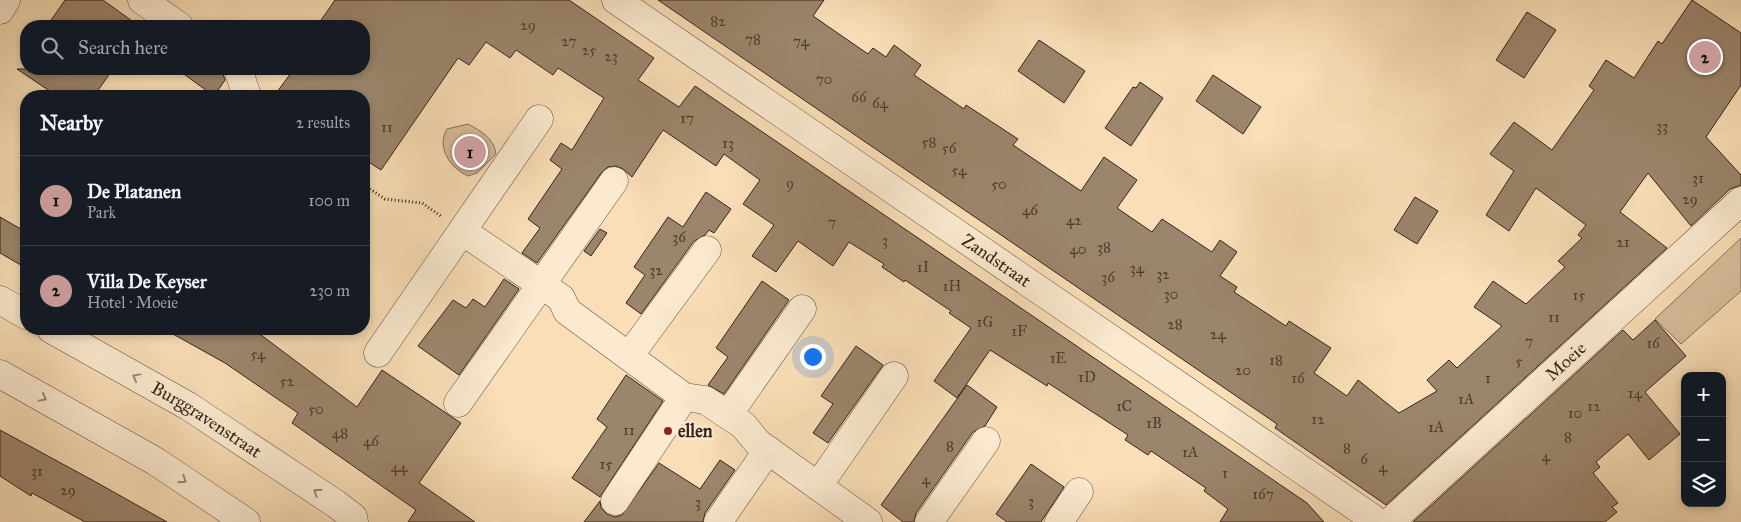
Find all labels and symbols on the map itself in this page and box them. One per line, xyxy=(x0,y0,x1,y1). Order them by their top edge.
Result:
house number: 82 xyxy=(710,12,726,30)
house number: 29 xyxy=(520,16,536,34)
house number: 78 xyxy=(745,30,761,48)
house number: 27 xyxy=(562,32,577,50)
house number: 74 xyxy=(793,32,810,50)
pin: 2 xyxy=(1689,38,1721,76)
house number: 25 xyxy=(582,41,596,59)
house number: 23 xyxy=(604,47,618,65)
house number: 70 xyxy=(816,70,832,88)
house number: 66 xyxy=(851,88,868,106)
house number: 64 xyxy=(872,94,889,112)
house number: 17 xyxy=(680,109,694,127)
house number: 33 xyxy=(1656,117,1668,135)
house number: 11 xyxy=(381,118,393,136)
pin: 1 xyxy=(454,133,486,171)
house number: 58 xyxy=(922,133,936,151)
house number: 13 xyxy=(722,134,734,152)
house number: 56 xyxy=(942,139,958,157)
house number: 54 xyxy=(952,161,967,179)
house number: 31 xyxy=(1692,169,1704,187)
house number: 9 xyxy=(786,174,794,192)
house number: 50 xyxy=(991,175,1007,193)
house number: 29 xyxy=(1682,190,1698,208)
house number: 46 xyxy=(1022,201,1039,219)
house number: 42 xyxy=(1066,211,1082,229)
house number: 7 xyxy=(828,213,836,231)
house number: 36 xyxy=(672,228,687,246)
street label: Zandstraat xyxy=(958,229,1036,292)
house number: 3 xyxy=(882,231,888,249)
house number: 21 xyxy=(1616,233,1630,251)
house number: 38 xyxy=(1097,238,1111,256)
house number: 40 xyxy=(1069,240,1087,258)
house number: 1I xyxy=(917,258,929,276)
house number: 34 xyxy=(1130,259,1145,277)
house number: 32 xyxy=(649,261,663,279)
house number: 32 xyxy=(1156,265,1170,283)
house number: 36 xyxy=(1101,268,1116,286)
house number: 1H xyxy=(943,277,961,295)
house number: 30 xyxy=(1164,285,1178,303)
house number: 15 xyxy=(1573,286,1585,304)
house number: 11 xyxy=(1548,308,1560,326)
house number: 1G xyxy=(977,313,993,331)
house number: 28 xyxy=(1167,315,1183,333)
house number: 1F xyxy=(1011,322,1027,340)
house number: 24 xyxy=(1210,325,1227,343)
house number: 7 xyxy=(1525,332,1533,350)
house number: 16 xyxy=(1646,334,1661,352)
street label: Moeie xyxy=(1541,337,1591,386)
your location xyxy=(800,344,826,370)
house number: 54 xyxy=(251,345,266,363)
house number: 1E xyxy=(1050,349,1067,367)
house number: 18 xyxy=(1269,351,1283,369)
house number: 5 xyxy=(1516,352,1523,370)
house number: 20 xyxy=(1235,361,1251,379)
house number: 1D xyxy=(1078,368,1096,386)
house number: 16 xyxy=(1291,369,1306,387)
house number: 1 xyxy=(1485,369,1491,387)
house number: 52 xyxy=(280,372,295,390)
one-way arrow xyxy=(132,373,141,383)
street label: Burggravenstraat xyxy=(148,377,266,463)
house number: 14 xyxy=(1628,384,1643,402)
house number: 1A xyxy=(1458,390,1474,408)
one-way arrow xyxy=(37,392,46,402)
house number: 1C xyxy=(1116,397,1132,415)
house number: 12 xyxy=(1587,397,1601,415)
house number: 50 xyxy=(308,400,324,418)
house number: 10 xyxy=(1568,404,1582,422)
house number: 12 xyxy=(1311,410,1325,428)
house number: 1B xyxy=(1146,414,1162,432)
house number: 1A xyxy=(1428,418,1444,436)
place label: ellen xyxy=(678,420,713,442)
house number: 11 xyxy=(623,421,635,439)
house number: 48 xyxy=(332,424,348,442)
marker: ellen xyxy=(662,425,674,437)
house number: 8 xyxy=(1564,428,1572,446)
house number: 46 xyxy=(363,432,380,450)
house number: 8 xyxy=(946,437,954,455)
house number: 8 xyxy=(1343,439,1351,457)
house number: 1A xyxy=(1182,443,1198,461)
house number: 4 xyxy=(1542,447,1551,465)
house number: 6 xyxy=(1360,450,1369,468)
house number: 15 xyxy=(600,455,612,473)
house number: 44 xyxy=(391,458,408,476)
house number: 4 xyxy=(1379,458,1388,476)
house number: 31 xyxy=(31,462,43,480)
house number: 1 xyxy=(1222,464,1228,482)
house number: 4 xyxy=(922,470,931,488)
one-way arrow xyxy=(178,473,187,483)
house number: 29 xyxy=(60,481,76,499)
house number: 167 xyxy=(1252,485,1274,503)
one-way arrow xyxy=(314,488,323,498)
house number: 3 xyxy=(1028,492,1034,510)
house number: 3 xyxy=(695,493,701,511)

